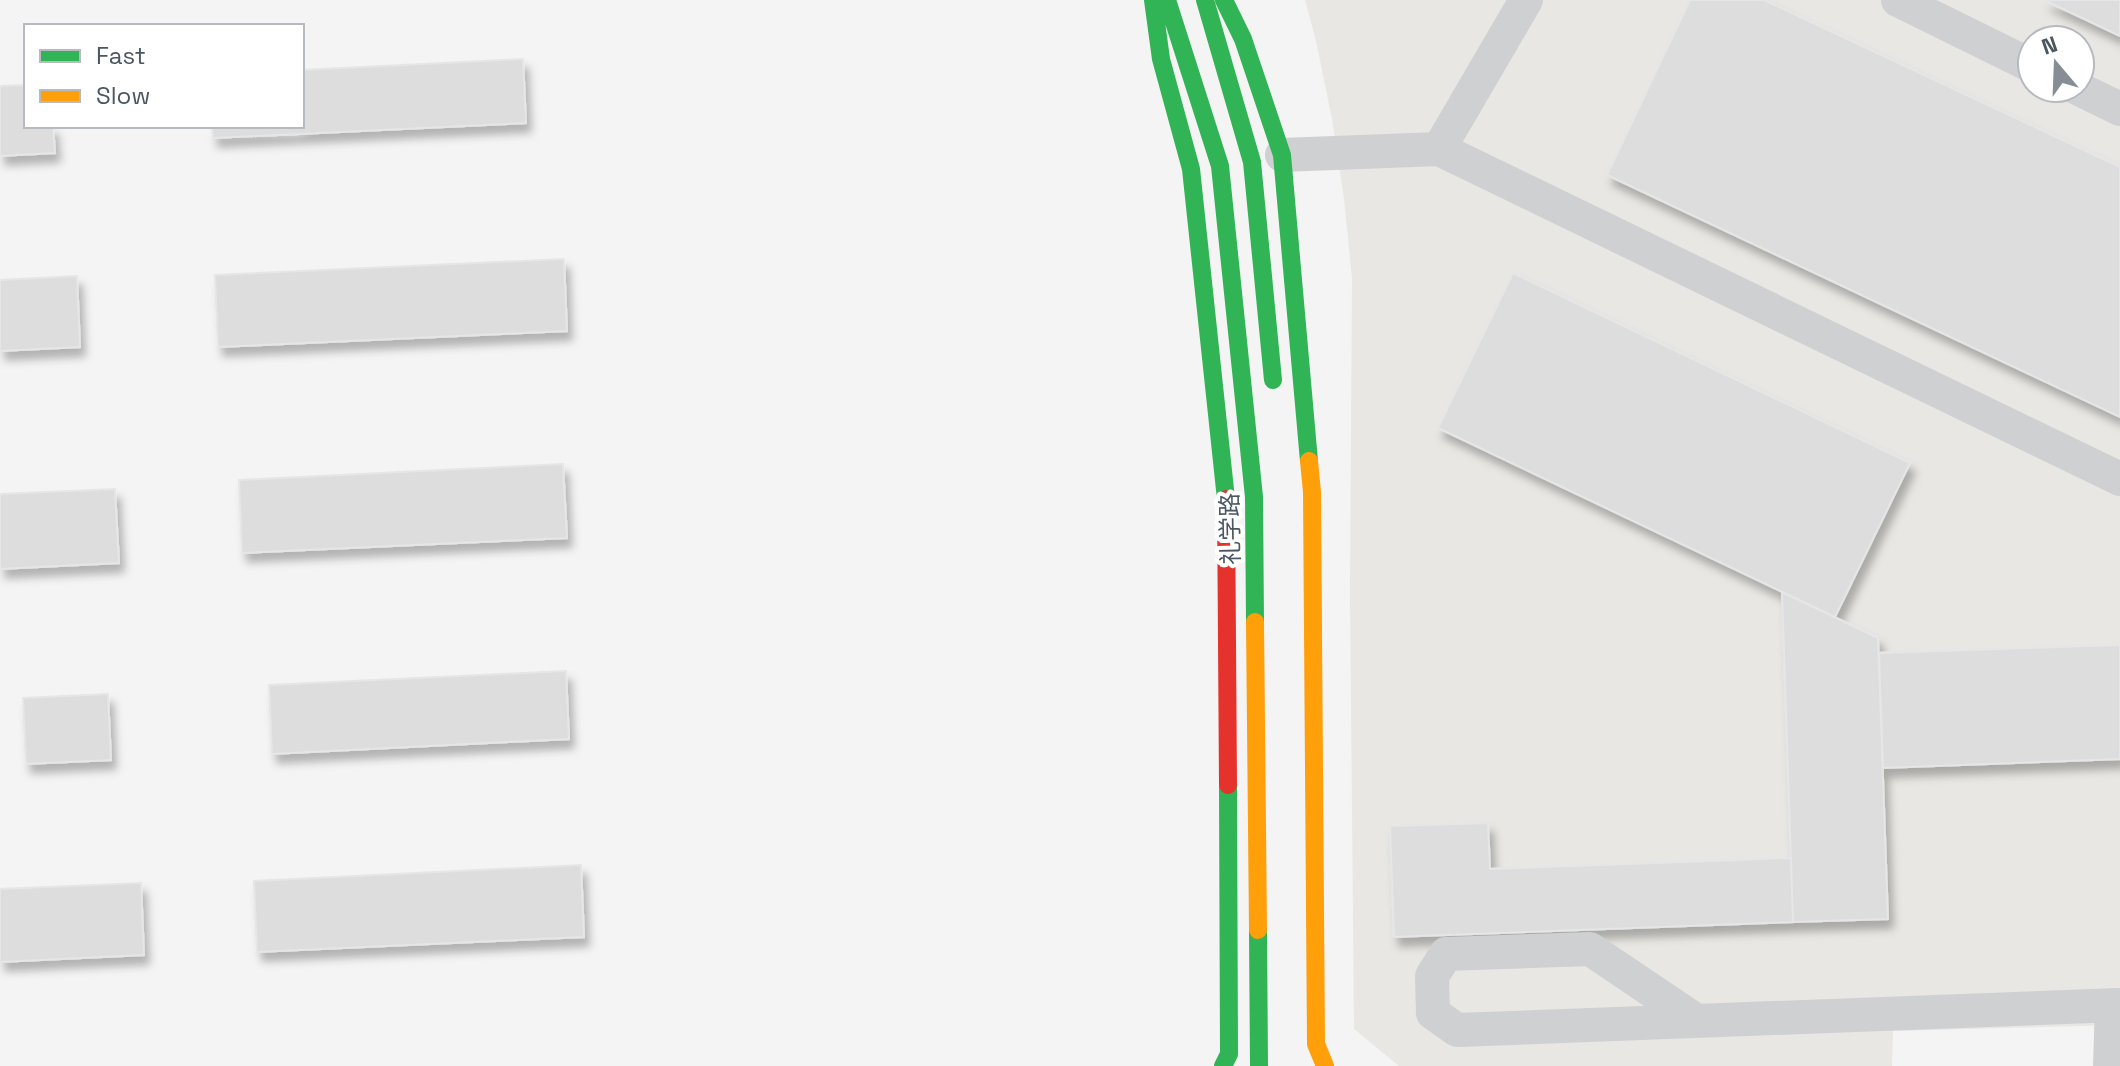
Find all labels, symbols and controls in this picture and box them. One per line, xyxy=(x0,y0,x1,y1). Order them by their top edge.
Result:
legend xyxy=(24,24,304,128)
north arrow xyxy=(2016,24,2096,104)
text: N xyxy=(2038,29,2061,61)
text: Fast xyxy=(96,40,146,71)
text: Slow xyxy=(96,80,150,111)
street label: 礼学路 xyxy=(1214,493,1246,565)

